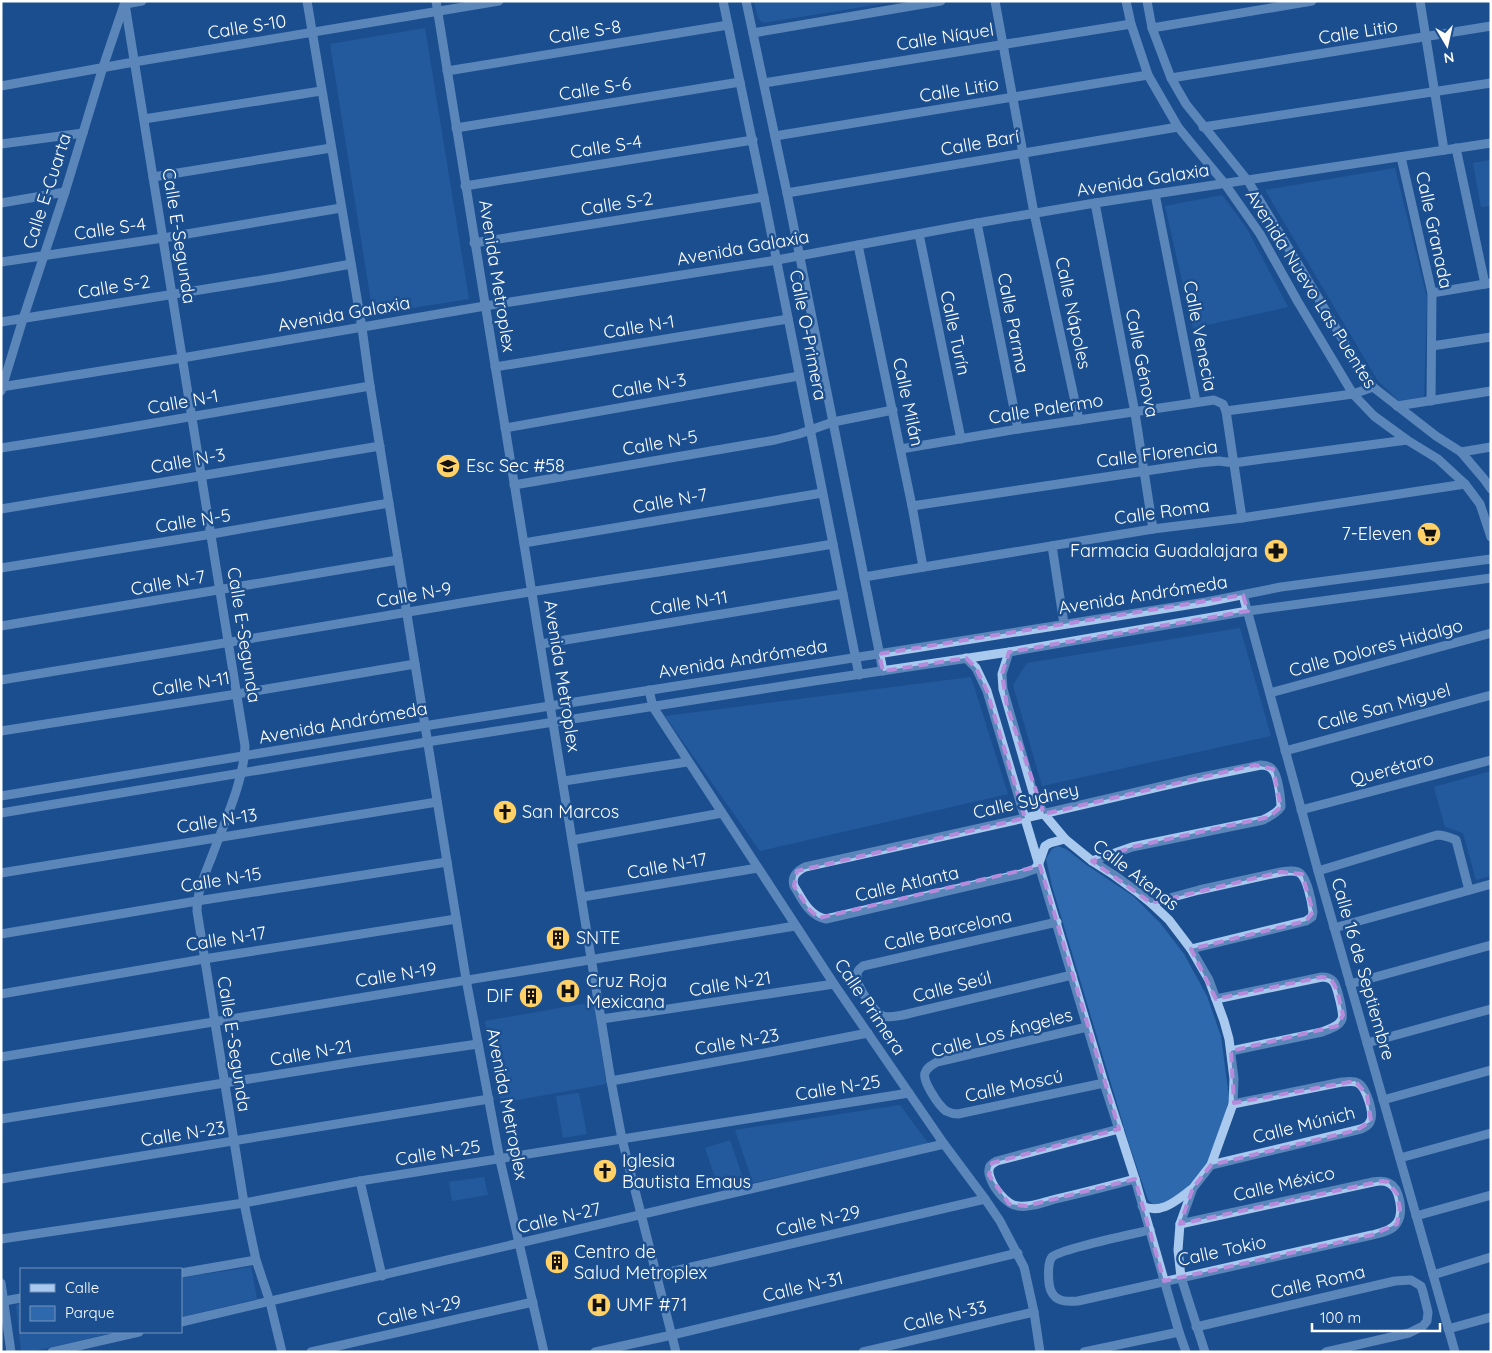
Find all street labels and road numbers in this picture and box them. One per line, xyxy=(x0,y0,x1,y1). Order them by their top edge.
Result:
street label: Calle S-10 xyxy=(206,9,288,44)
street label: Calle S-8 xyxy=(547,14,623,49)
street label: Calle Litio xyxy=(1317,14,1399,49)
street label: Calle Níquel xyxy=(895,17,995,56)
street label: Calle S-6 xyxy=(557,71,633,106)
street label: Calle Litio xyxy=(918,72,1000,107)
street label: Calle Barí xyxy=(939,124,1021,161)
street label: Calle S-4 xyxy=(568,129,644,164)
street label: Calle E-Cuarta xyxy=(17,130,76,251)
street label: Avenida Galaxia xyxy=(1075,158,1211,201)
street label: Calle E-Segunda xyxy=(157,167,202,305)
street label: Calle Granada xyxy=(1411,169,1458,291)
street label: Avenida Nuevo Las Puentes xyxy=(1241,185,1382,392)
street label: Calle S-2 xyxy=(579,186,655,221)
street label: Avenida Metroplex xyxy=(474,198,521,354)
street label: Calle S-4 xyxy=(72,212,147,245)
street label: Avenida Galaxia xyxy=(675,225,811,270)
street label: Calle Nápoles xyxy=(1050,255,1097,371)
street label: Calle O-Primera xyxy=(785,268,832,402)
street label: Calle S-2 xyxy=(76,269,152,304)
street label: Calle Parma xyxy=(993,271,1034,375)
street label: Calle Venecia xyxy=(1178,279,1222,393)
street label: Calle Turín xyxy=(935,288,976,377)
street label: Avenida Galaxia xyxy=(276,291,412,336)
street label: Calle Génova xyxy=(1121,307,1164,419)
street label: Calle N-1 xyxy=(602,310,676,343)
street label: Calle Milán xyxy=(888,355,929,448)
street label: Calle N-3 xyxy=(610,368,688,403)
street label: Calle N-1 xyxy=(146,384,220,419)
street label: Calle Palermo xyxy=(987,388,1105,429)
street label: Calle N-5 xyxy=(621,425,699,460)
street label: Calle Florencia xyxy=(1095,435,1219,472)
street label: Calle N-3 xyxy=(149,443,227,478)
street label: Calle N-7 xyxy=(631,483,709,518)
street label: Calle Roma xyxy=(1113,493,1211,530)
street label: Calle N-5 xyxy=(154,503,232,538)
street label: Calle N-7 xyxy=(129,565,207,600)
street label: Calle E-Segunda xyxy=(222,566,267,704)
street label: Avenida Andrómeda xyxy=(1057,570,1229,619)
street label: Calle N-9 xyxy=(374,577,453,612)
street label: Calle N-11 xyxy=(648,585,729,620)
street label: Avenida Metroplex xyxy=(539,598,586,754)
street label: Calle Dolores Hidalgo xyxy=(1286,613,1465,682)
street label: Avenida Andrómeda xyxy=(657,634,829,683)
street label: Calle N-11 xyxy=(150,666,231,701)
street label: Calle San Miguel xyxy=(1315,678,1453,735)
street label: Avenida Andrómeda xyxy=(257,696,429,749)
street label: Querétaro xyxy=(1348,746,1436,791)
street label: Calle Sydney xyxy=(971,777,1081,824)
street label: Calle N-13 xyxy=(175,803,259,838)
street label: Calle Atenas xyxy=(1089,834,1184,915)
street label: Calle N-17 xyxy=(625,847,709,884)
street label: Calle Atlanta xyxy=(853,860,961,907)
street label: Calle N-15 xyxy=(179,862,263,897)
street label: Calle 16 de Septiembre xyxy=(1326,875,1401,1063)
street label: Calle Barcelona xyxy=(882,904,1014,955)
street label: Calle N-17 xyxy=(184,921,268,956)
street label: Calle Primera xyxy=(830,954,911,1059)
street label: Calle N-19 xyxy=(354,957,438,992)
street label: Calle N-21 xyxy=(687,966,773,1001)
street label: Calle Seúl xyxy=(910,966,994,1007)
street label: Calle E-Segunda xyxy=(212,975,257,1113)
street label: Calle Los Ángeles xyxy=(929,1003,1075,1062)
street label: Calle N-23 xyxy=(693,1023,781,1060)
street label: Avenida Metroplex xyxy=(482,1026,534,1182)
street label: Calle N-21 xyxy=(268,1034,354,1071)
street label: Calle Moscú xyxy=(963,1064,1065,1107)
street label: Calle N-25 xyxy=(794,1069,882,1106)
street label: Calle Múnich xyxy=(1250,1101,1357,1148)
street label: Calle N-23 xyxy=(139,1115,227,1152)
street label: Calle N-25 xyxy=(394,1134,482,1171)
street label: Calle México xyxy=(1231,1161,1337,1206)
street label: Calle N-27 xyxy=(515,1197,603,1238)
street label: Calle N-29 xyxy=(773,1200,862,1241)
street label: Calle Tokio xyxy=(1176,1230,1268,1271)
street label: Calle Roma xyxy=(1269,1260,1367,1304)
street label: Calle N-31 xyxy=(760,1266,845,1307)
street label: Calle N-29 xyxy=(374,1290,463,1331)
street label: Calle N-33 xyxy=(901,1295,989,1336)

